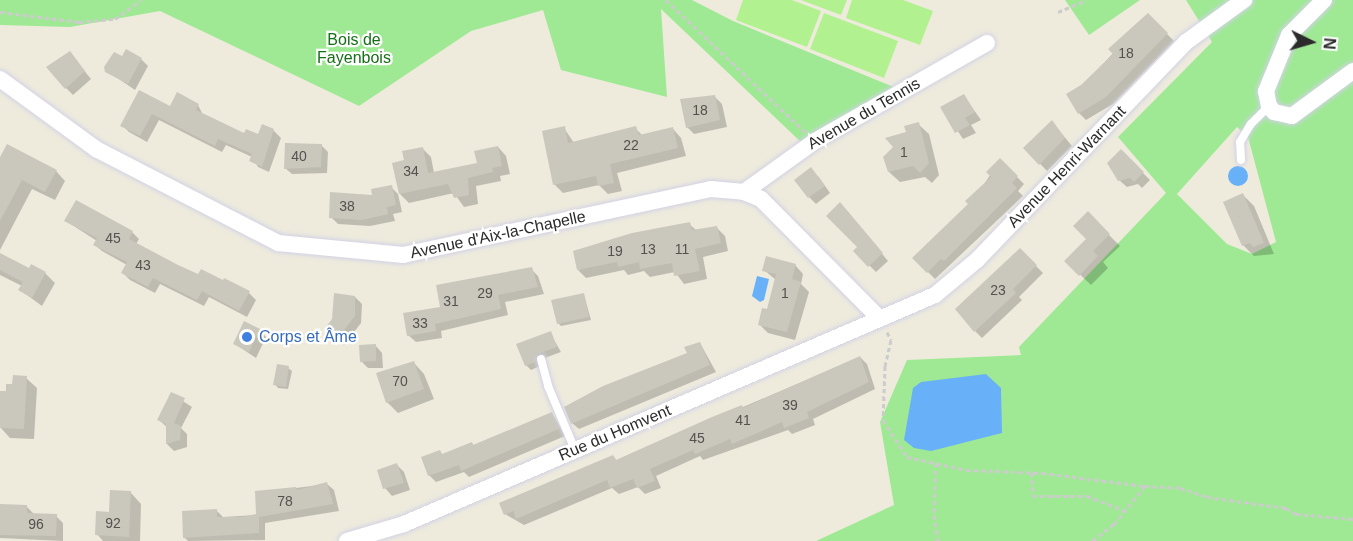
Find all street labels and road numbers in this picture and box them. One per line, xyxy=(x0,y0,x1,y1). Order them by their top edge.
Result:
street label: Avenue du Tennis xyxy=(804,74,924,154)
street label: Avenue Henri-Warnant xyxy=(1004,102,1130,232)
street label: Avenue d'Aix-la-Chapelle xyxy=(409,207,587,263)
street label: Rue du Homvent xyxy=(556,401,674,465)

